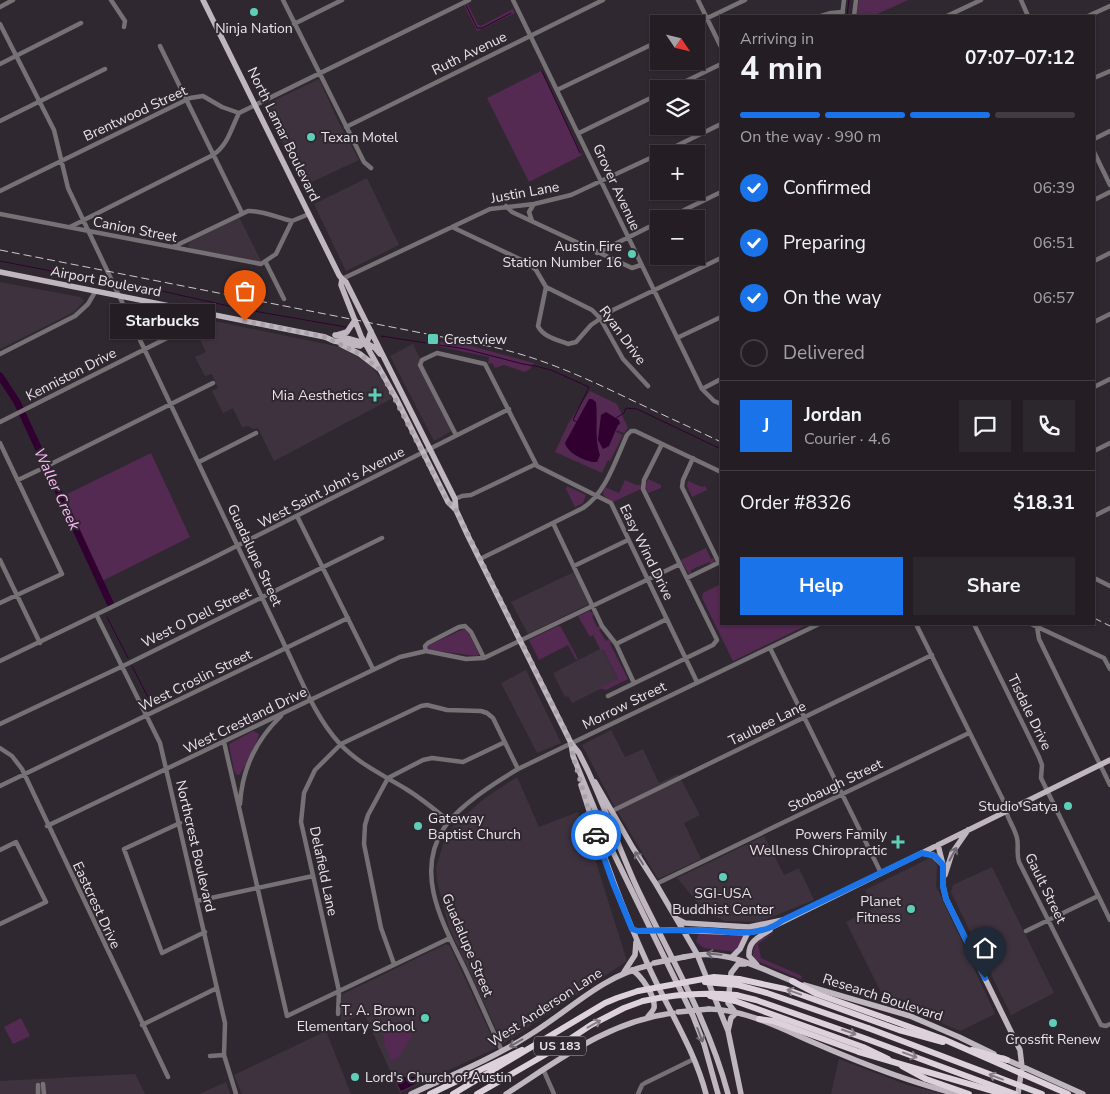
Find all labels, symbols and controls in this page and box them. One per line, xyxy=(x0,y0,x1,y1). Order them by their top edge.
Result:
marker: Ninja Nation xyxy=(248,6,260,18)
north arrow xyxy=(650,15,705,70)
map controls xyxy=(650,15,705,265)
place label: Ninja Nation xyxy=(215,19,293,38)
street label: Ruth Avenue xyxy=(429,27,510,80)
text: Arriving in xyxy=(740,28,814,50)
text: 07:07–07:12 xyxy=(965,45,1075,71)
text: 4 min xyxy=(740,47,823,90)
street label: North Lamar Boulevard xyxy=(243,64,324,205)
button: layers xyxy=(650,80,705,135)
street label: Brentwood Street xyxy=(80,81,190,146)
text: On the way · 990 m xyxy=(740,126,881,148)
place label: Texan Motel xyxy=(321,128,399,147)
marker: Texan Motel xyxy=(305,131,317,143)
street label: Grover Avenue xyxy=(588,141,645,234)
button: + xyxy=(650,145,705,200)
icon: check xyxy=(740,174,768,202)
text: Confirmed xyxy=(783,175,871,201)
street label: Justin Lane xyxy=(488,177,561,208)
text: 06:39 xyxy=(1033,177,1075,199)
button: − xyxy=(650,210,705,265)
street label: Canion Street xyxy=(91,212,179,247)
icon: check xyxy=(740,229,768,257)
text: Preparing xyxy=(783,230,866,256)
text: 06:51 xyxy=(1033,232,1075,254)
place label: Austin Fire Station Number 16 xyxy=(502,237,622,272)
marker: Austin Fire Station Number 16 xyxy=(626,248,638,260)
street label: Airport Boulevard xyxy=(49,261,163,302)
pin xyxy=(224,270,266,321)
icon: bag xyxy=(231,277,259,305)
icon: check xyxy=(740,284,768,312)
text: On the way xyxy=(783,285,881,311)
text: 06:57 xyxy=(1033,287,1075,309)
street label: Ryan Drive xyxy=(595,302,650,369)
callout: Starbucks xyxy=(110,304,215,338)
text: Starbucks xyxy=(126,310,199,332)
place label: Crestview xyxy=(444,330,507,349)
marker: Crestview xyxy=(426,332,440,346)
text: Delivered xyxy=(783,340,865,366)
street label: Kenniston Drive xyxy=(23,343,120,405)
place label: Mia Aesthetics xyxy=(272,386,364,405)
marker: Mia Aesthetics xyxy=(368,388,382,402)
button: chat xyxy=(959,400,1011,452)
button: phone xyxy=(1023,400,1075,452)
text: Jordan xyxy=(804,402,862,428)
text: J xyxy=(763,413,769,439)
text: Courier · 4.6 xyxy=(804,428,890,450)
street label: West Saint John's Avenue xyxy=(255,442,408,533)
water label: Waller Creek xyxy=(29,445,85,534)
text: Order #8326 xyxy=(740,490,851,516)
text: $18.31 xyxy=(1013,490,1075,516)
street label: Guadalupe Street xyxy=(223,501,287,609)
street label: Easy Wind Drive xyxy=(615,501,678,603)
button: Help xyxy=(740,557,903,615)
button: Share xyxy=(913,557,1075,615)
street label: West O Dell Street xyxy=(138,583,254,652)
street label: West Croslin Street xyxy=(136,645,255,716)
street label: Tisdale Drive xyxy=(1003,671,1056,753)
street label: Morrow Street xyxy=(579,677,669,734)
street label: West Crestland Drive xyxy=(180,682,310,759)
street label: Taulbee Lane xyxy=(725,697,809,750)
street label: Stobaugh Street xyxy=(785,754,886,816)
street label: Northcrest Boulevard xyxy=(171,778,220,914)
place label: Studio Satya xyxy=(978,797,1058,816)
marker: Studio Satya xyxy=(1062,800,1074,812)
place label: Gateway Baptist Church xyxy=(428,809,521,844)
courier xyxy=(571,810,621,860)
marker: Gateway Baptist Church xyxy=(412,820,424,832)
icon: car xyxy=(582,821,610,849)
street label: Delafield Lane xyxy=(305,825,342,918)
place label: Powers Family Wellness Chiropractic xyxy=(749,825,888,860)
marker: Powers Family Wellness Chiropractic xyxy=(891,835,905,849)
one-way arrow xyxy=(948,846,958,861)
street label: Gault Street xyxy=(1020,850,1071,927)
one-way arrow xyxy=(634,852,644,866)
street label: Eastcrest Drive xyxy=(68,859,125,952)
marker: SGI-USA Buddhist Center xyxy=(717,871,729,883)
place label: SGI-USA Buddhist Center xyxy=(672,884,774,919)
street label: Guadalupe Street xyxy=(437,891,498,1000)
place label: Planet Fitness xyxy=(856,892,901,927)
marker: Planet Fitness xyxy=(905,903,917,915)
pin xyxy=(964,927,1006,978)
icon: home xyxy=(971,934,999,962)
one-way arrow xyxy=(707,950,723,959)
street label: West Anderson Lane xyxy=(485,963,606,1051)
street label: Research Boulevard xyxy=(820,969,945,1026)
one-way arrow xyxy=(787,987,802,996)
place label: T. A. Brown Elementary School xyxy=(297,1001,416,1036)
marker: T. A. Brown Elementary School xyxy=(419,1012,431,1024)
marker: Crossfit Renew xyxy=(1047,1017,1059,1029)
one-way arrow xyxy=(586,1018,601,1028)
one-way arrow xyxy=(696,1027,705,1043)
one-way arrow xyxy=(841,1028,857,1038)
place label: Crossfit Renew xyxy=(1005,1030,1101,1049)
road number: US 183 xyxy=(534,1036,586,1056)
one-way arrow xyxy=(510,1038,524,1048)
one-way arrow xyxy=(902,1051,917,1060)
place label: Lord's Church of Austin xyxy=(365,1068,512,1087)
marker: Lord's Church of Austin xyxy=(349,1071,361,1083)
one-way arrow xyxy=(989,1072,1004,1081)

